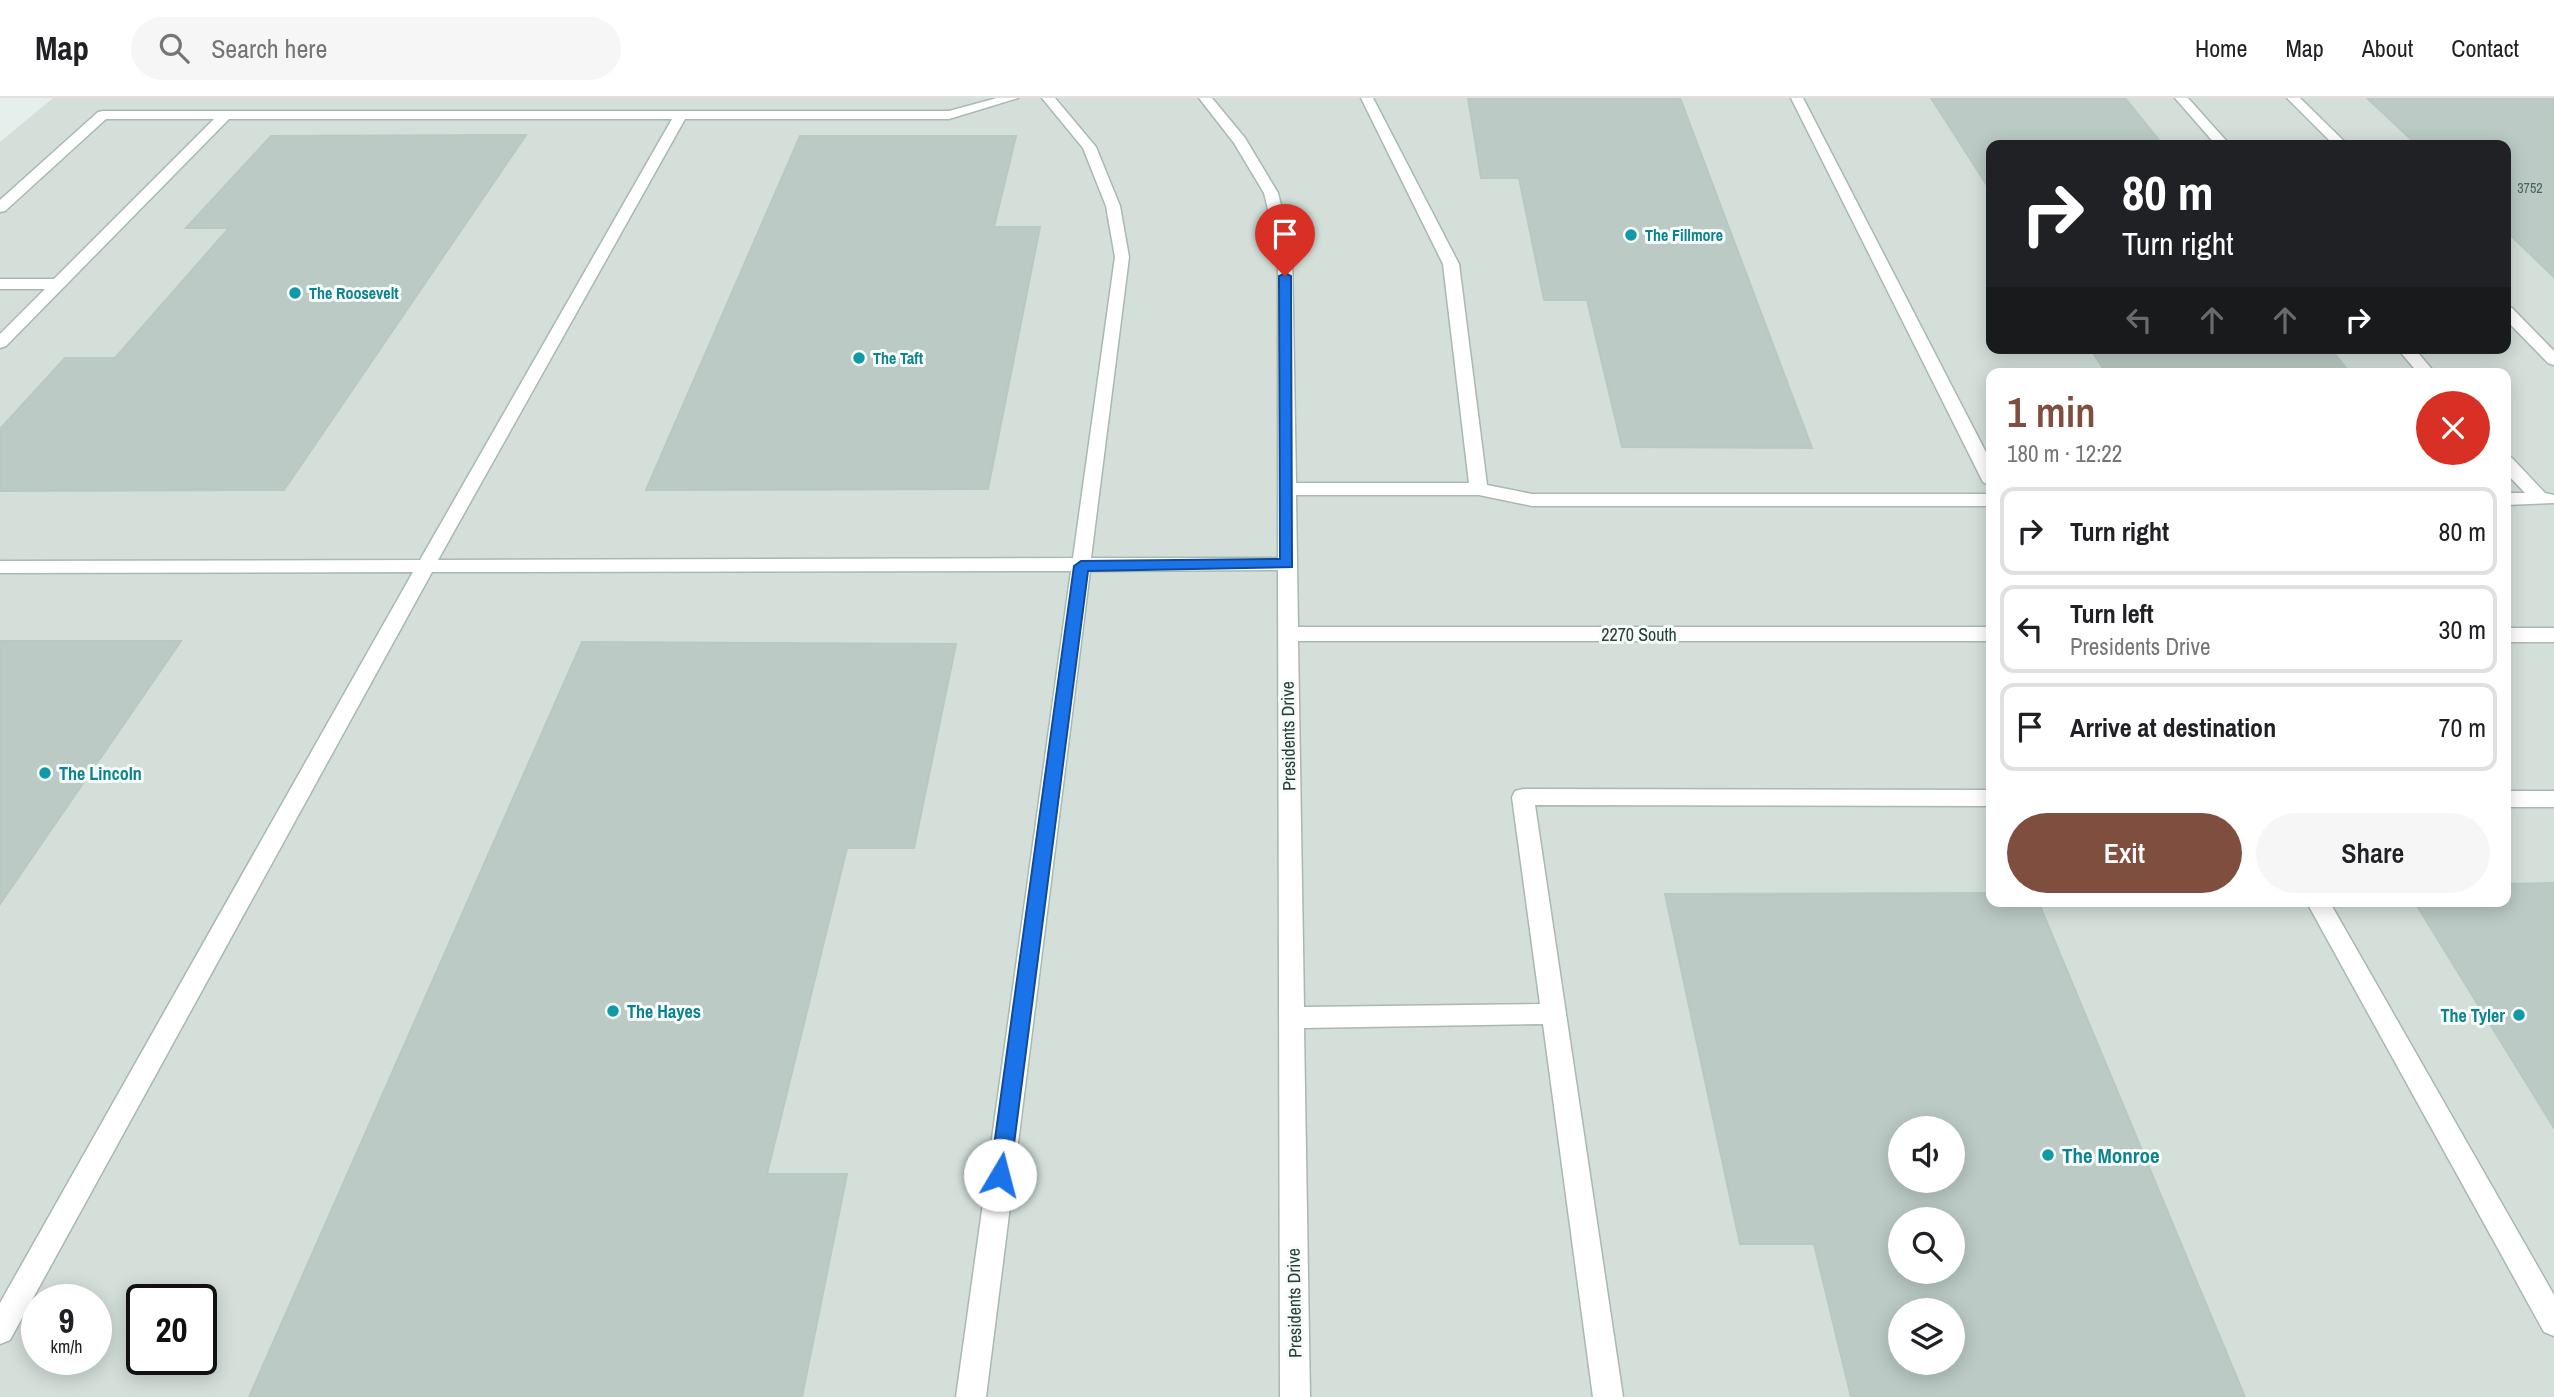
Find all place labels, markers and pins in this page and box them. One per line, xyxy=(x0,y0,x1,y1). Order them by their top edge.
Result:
pin xyxy=(1255,204,1315,276)
place label: The Fillmore xyxy=(1645,224,1723,246)
marker: The Fillmore xyxy=(1623,227,1639,243)
place label: The Roosevelt xyxy=(309,282,399,304)
marker: The Roosevelt xyxy=(287,285,303,301)
place label: The Taft xyxy=(873,347,924,369)
marker: The Taft xyxy=(851,350,867,366)
place label: The Lincoln xyxy=(59,761,142,786)
marker: The Lincoln xyxy=(37,765,53,781)
place label: The Hayes xyxy=(627,999,701,1024)
marker: The Hayes xyxy=(605,1003,621,1019)
place label: The Tyler xyxy=(2440,1003,2505,1028)
marker: The Tyler xyxy=(2511,1007,2527,1023)
place label: The Monroe xyxy=(2062,1141,2160,1170)
marker: The Monroe xyxy=(2040,1147,2056,1163)

